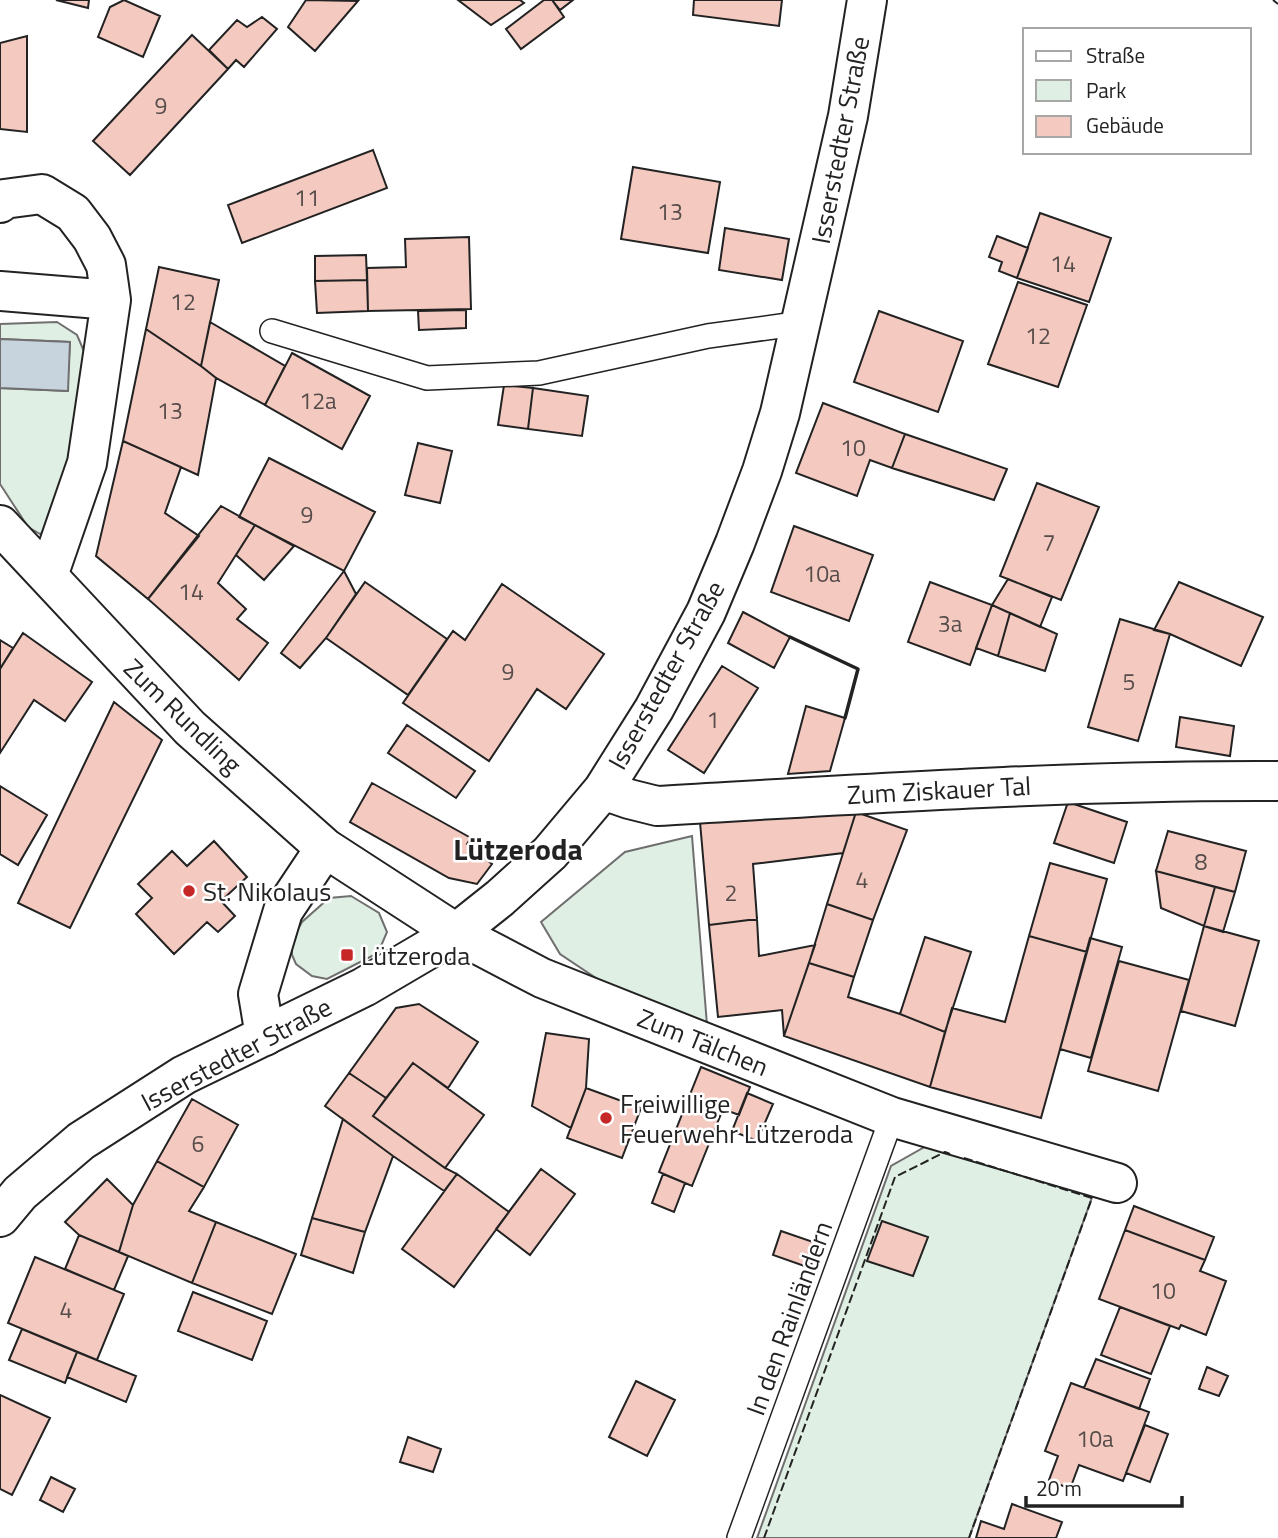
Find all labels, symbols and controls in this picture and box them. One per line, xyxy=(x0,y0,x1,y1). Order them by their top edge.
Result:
legend xyxy=(1023,28,1250,154)
street label: Isserstedter Straße xyxy=(801,33,879,247)
text: Straße xyxy=(1086,39,1145,71)
text: Park xyxy=(1086,74,1126,106)
house number: 9 xyxy=(155,88,167,123)
text: Gebäude xyxy=(1086,109,1164,141)
house number: 11 xyxy=(294,180,320,215)
house number: 13 xyxy=(657,194,683,229)
house number: 14 xyxy=(1050,246,1076,281)
house number: 12 xyxy=(170,284,196,319)
house number: 12 xyxy=(1025,318,1051,353)
house number: 12a xyxy=(299,383,337,418)
house number: 13 xyxy=(157,393,183,428)
house number: 10 xyxy=(840,430,866,465)
house number: 9 xyxy=(301,497,313,532)
house number: 7 xyxy=(1043,525,1055,560)
house number: 10a xyxy=(803,556,841,591)
street label: Isserstedter Straße xyxy=(598,573,734,777)
house number: 14 xyxy=(178,574,204,609)
house number: 3a xyxy=(938,606,963,641)
street label: Zum Rundling xyxy=(115,649,251,783)
house number: 9 xyxy=(502,654,514,689)
house number: 5 xyxy=(1123,664,1135,699)
house number: 1 xyxy=(707,702,719,737)
street label: Zum Ziskauer Tal xyxy=(846,766,1032,814)
district label: Lützeroda xyxy=(453,826,583,872)
house number: 8 xyxy=(1195,844,1208,879)
house number: 4 xyxy=(856,862,868,897)
place label: St. Nikolaus xyxy=(203,872,331,911)
house number: 2 xyxy=(725,875,737,910)
marker: St. Nikolaus xyxy=(181,883,197,899)
place label: Lützeroda xyxy=(361,936,470,975)
marker: Lützeroda xyxy=(339,947,355,963)
street label: Isserstedter Straße xyxy=(134,987,338,1121)
street label: Zum Tälchen xyxy=(632,998,774,1086)
place label: Freiwillige Feuerwehr Lützeroda xyxy=(620,1084,853,1153)
marker: Freiwillige Feuerwehr Lützeroda xyxy=(598,1110,614,1126)
house number: 6 xyxy=(192,1126,204,1161)
street label: In den Rainländern xyxy=(736,1215,842,1421)
house number: 10 xyxy=(1150,1273,1176,1308)
house number: 4 xyxy=(60,1292,72,1327)
house number: 10a xyxy=(1076,1421,1114,1456)
scale bar xyxy=(1026,1464,1182,1508)
text: 20 m xyxy=(1036,1472,1082,1504)

